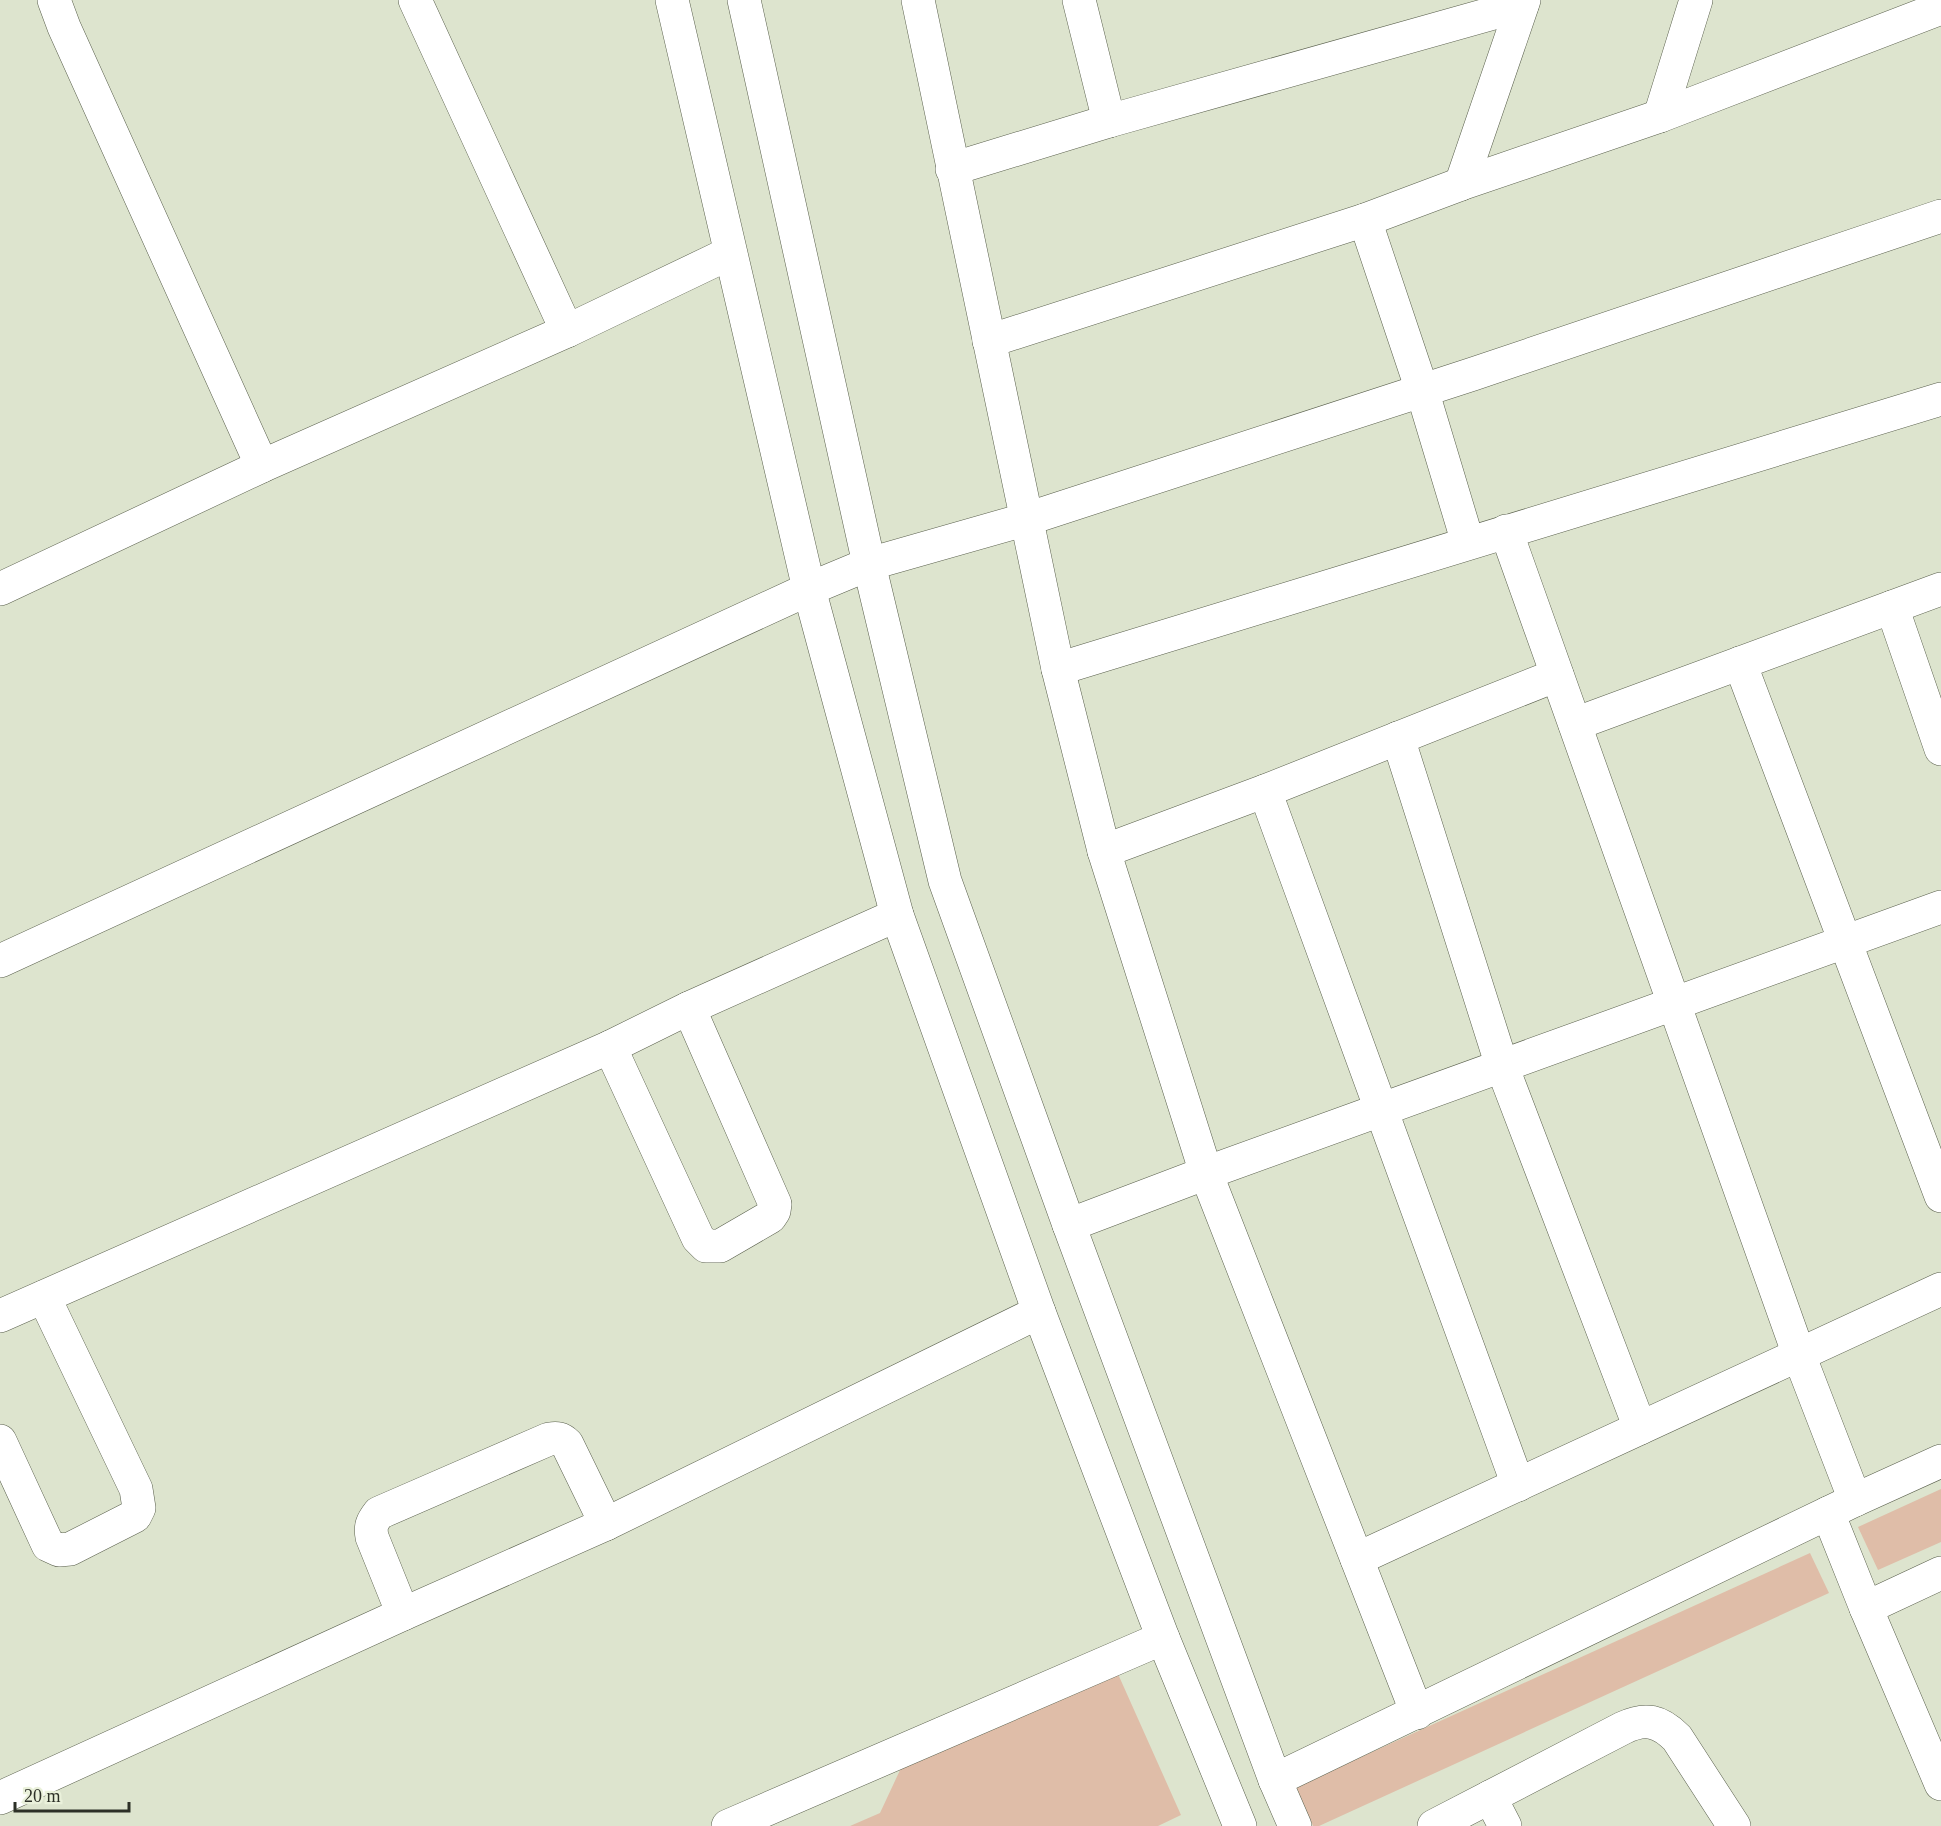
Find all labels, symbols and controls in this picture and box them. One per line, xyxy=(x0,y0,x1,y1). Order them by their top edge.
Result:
scale bar xyxy=(15,1775,129,1813)
text: 20 m xyxy=(24,1786,61,1806)

